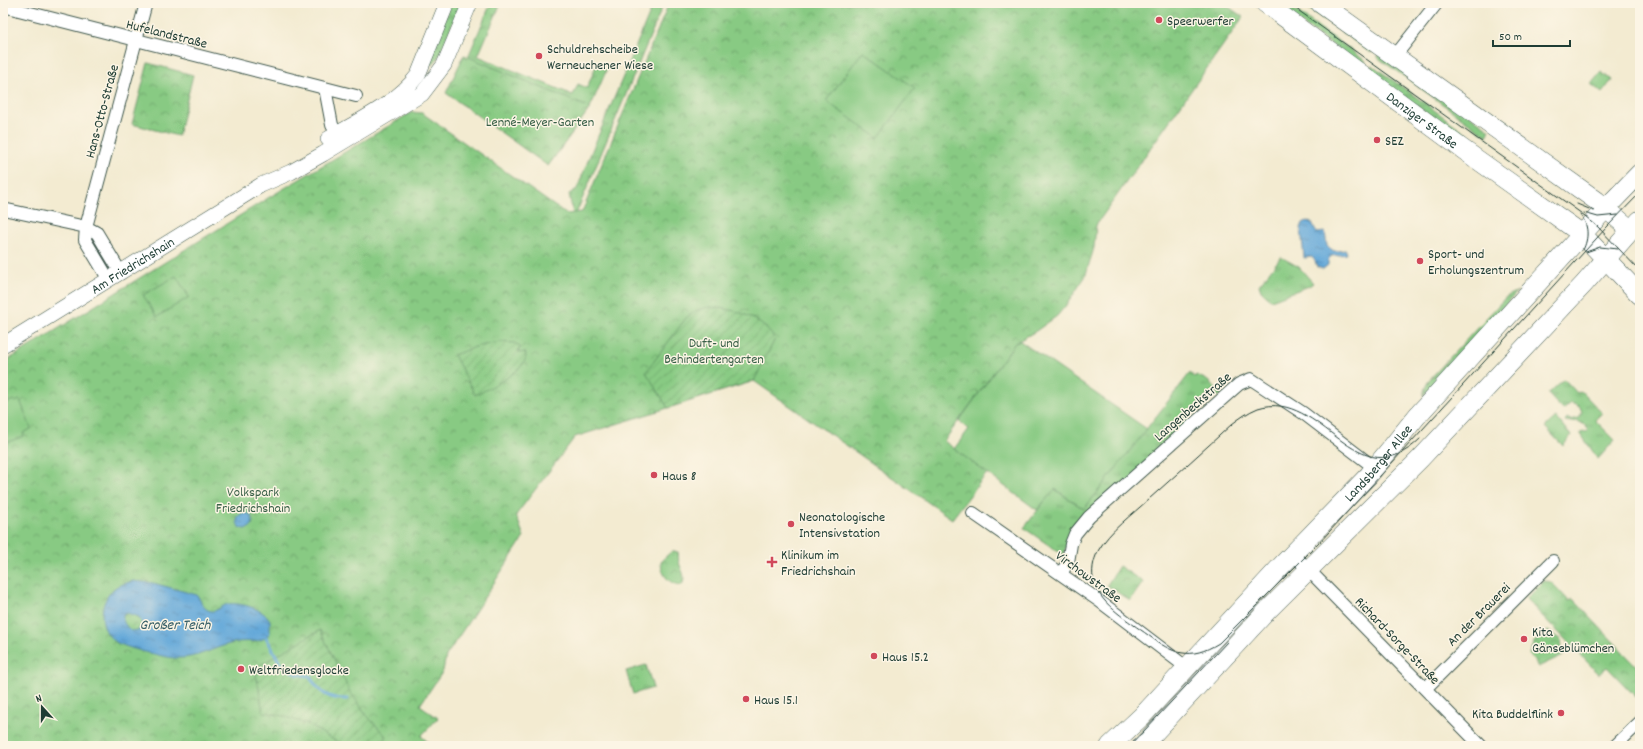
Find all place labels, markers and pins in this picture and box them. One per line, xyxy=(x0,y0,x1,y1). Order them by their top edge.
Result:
place label: Speerwerfer xyxy=(1167,12,1235,32)
marker: Speerwerfer xyxy=(1154,15,1164,25)
place label: Schuldrehscheibe Werneuchener Wiese xyxy=(547,40,653,76)
marker: Schuldrehscheibe Werneuchener Wiese xyxy=(534,51,544,61)
place label: SEZ xyxy=(1385,132,1405,152)
marker: SEZ xyxy=(1372,135,1382,145)
place label: Sport- und Erholungszentrum xyxy=(1428,245,1524,281)
marker: Sport- und Erholungszentrum xyxy=(1415,256,1425,266)
place label: Haus 8 xyxy=(662,467,697,487)
marker: Haus 8 xyxy=(649,470,659,480)
place label: Neonatologische Intensivstation xyxy=(799,508,885,544)
marker: Neonatologische Intensivstation xyxy=(786,519,796,529)
place label: Klinikum im Friedrichshain xyxy=(781,546,855,582)
marker: Klinikum im Friedrichshain xyxy=(766,556,778,568)
place label: Kita Gänseblümchen xyxy=(1532,623,1614,659)
marker: Kita Gänseblümchen xyxy=(1519,634,1529,644)
place label: Haus 15.2 xyxy=(882,648,929,668)
marker: Haus 15.2 xyxy=(869,651,879,661)
place label: Weltfriedensglocke xyxy=(249,661,349,681)
marker: Weltfriedensglocke xyxy=(236,664,246,674)
place label: Haus 15.1 xyxy=(754,691,798,711)
marker: Haus 15.1 xyxy=(741,694,751,704)
place label: Kita Buddelflink xyxy=(1472,705,1553,725)
marker: Kita Buddelflink xyxy=(1556,708,1566,718)

